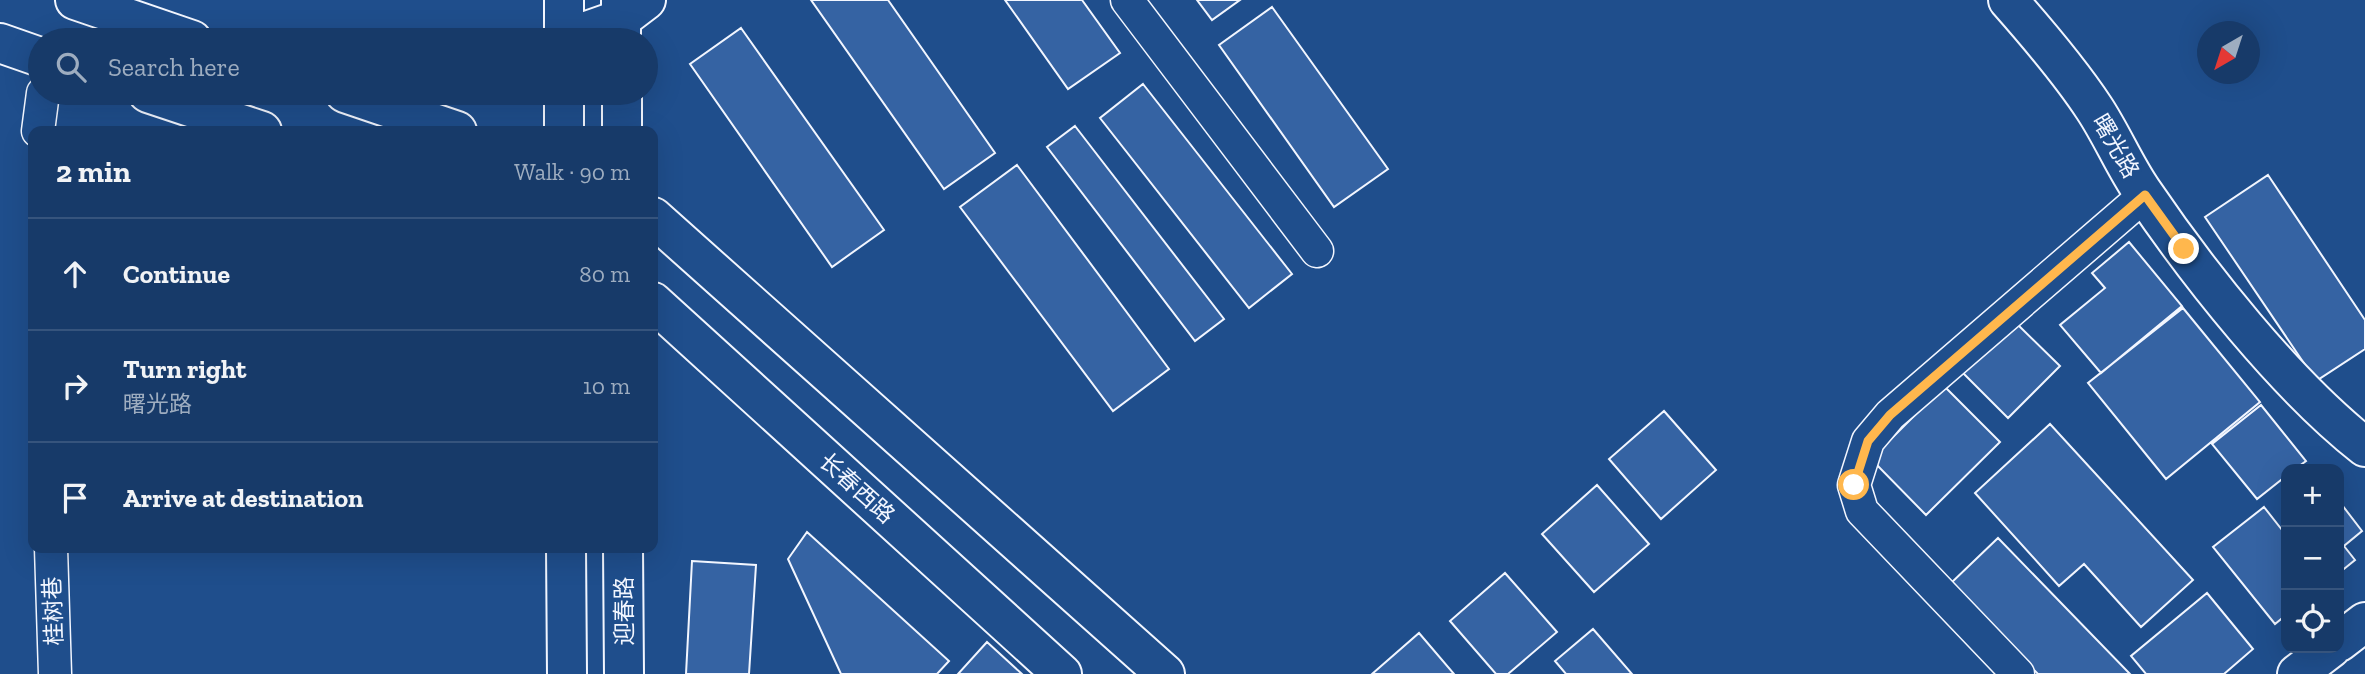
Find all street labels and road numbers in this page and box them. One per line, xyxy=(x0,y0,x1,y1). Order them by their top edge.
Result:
street label: 曙光路 xyxy=(2087,109,2145,183)
street label: 长春西路 xyxy=(813,447,901,529)
street label: 桂树巷 xyxy=(38,576,68,646)
street label: 迎春路 xyxy=(610,577,638,646)

